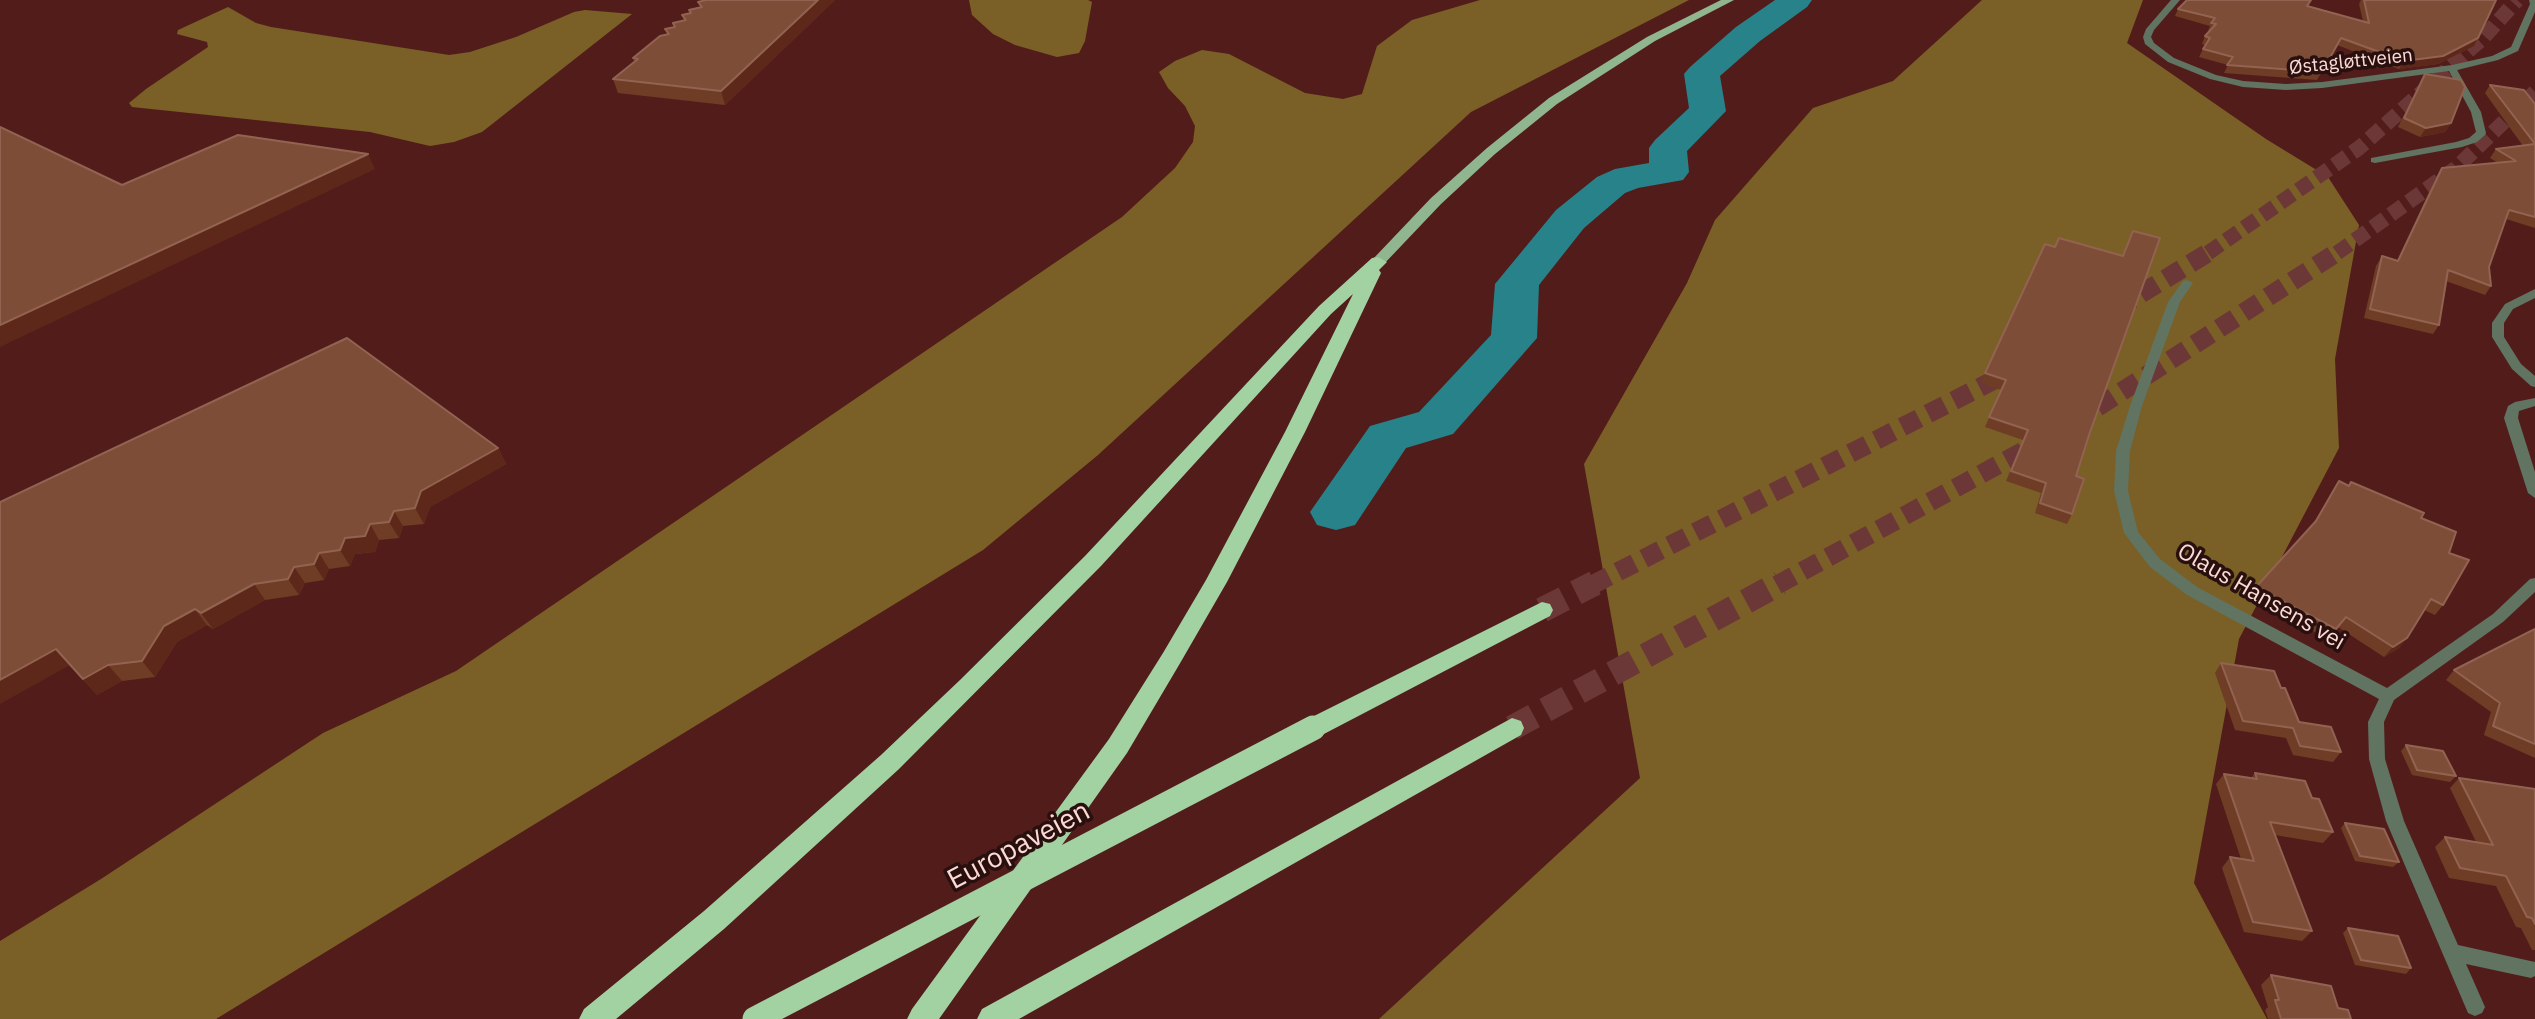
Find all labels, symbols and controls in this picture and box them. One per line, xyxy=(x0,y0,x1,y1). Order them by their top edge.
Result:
street label: Østagløttveien xyxy=(2288,44,2414,80)
street label: Olaus Hansens vei xyxy=(2172,538,2350,656)
street label: Europaveien xyxy=(942,794,1096,898)

